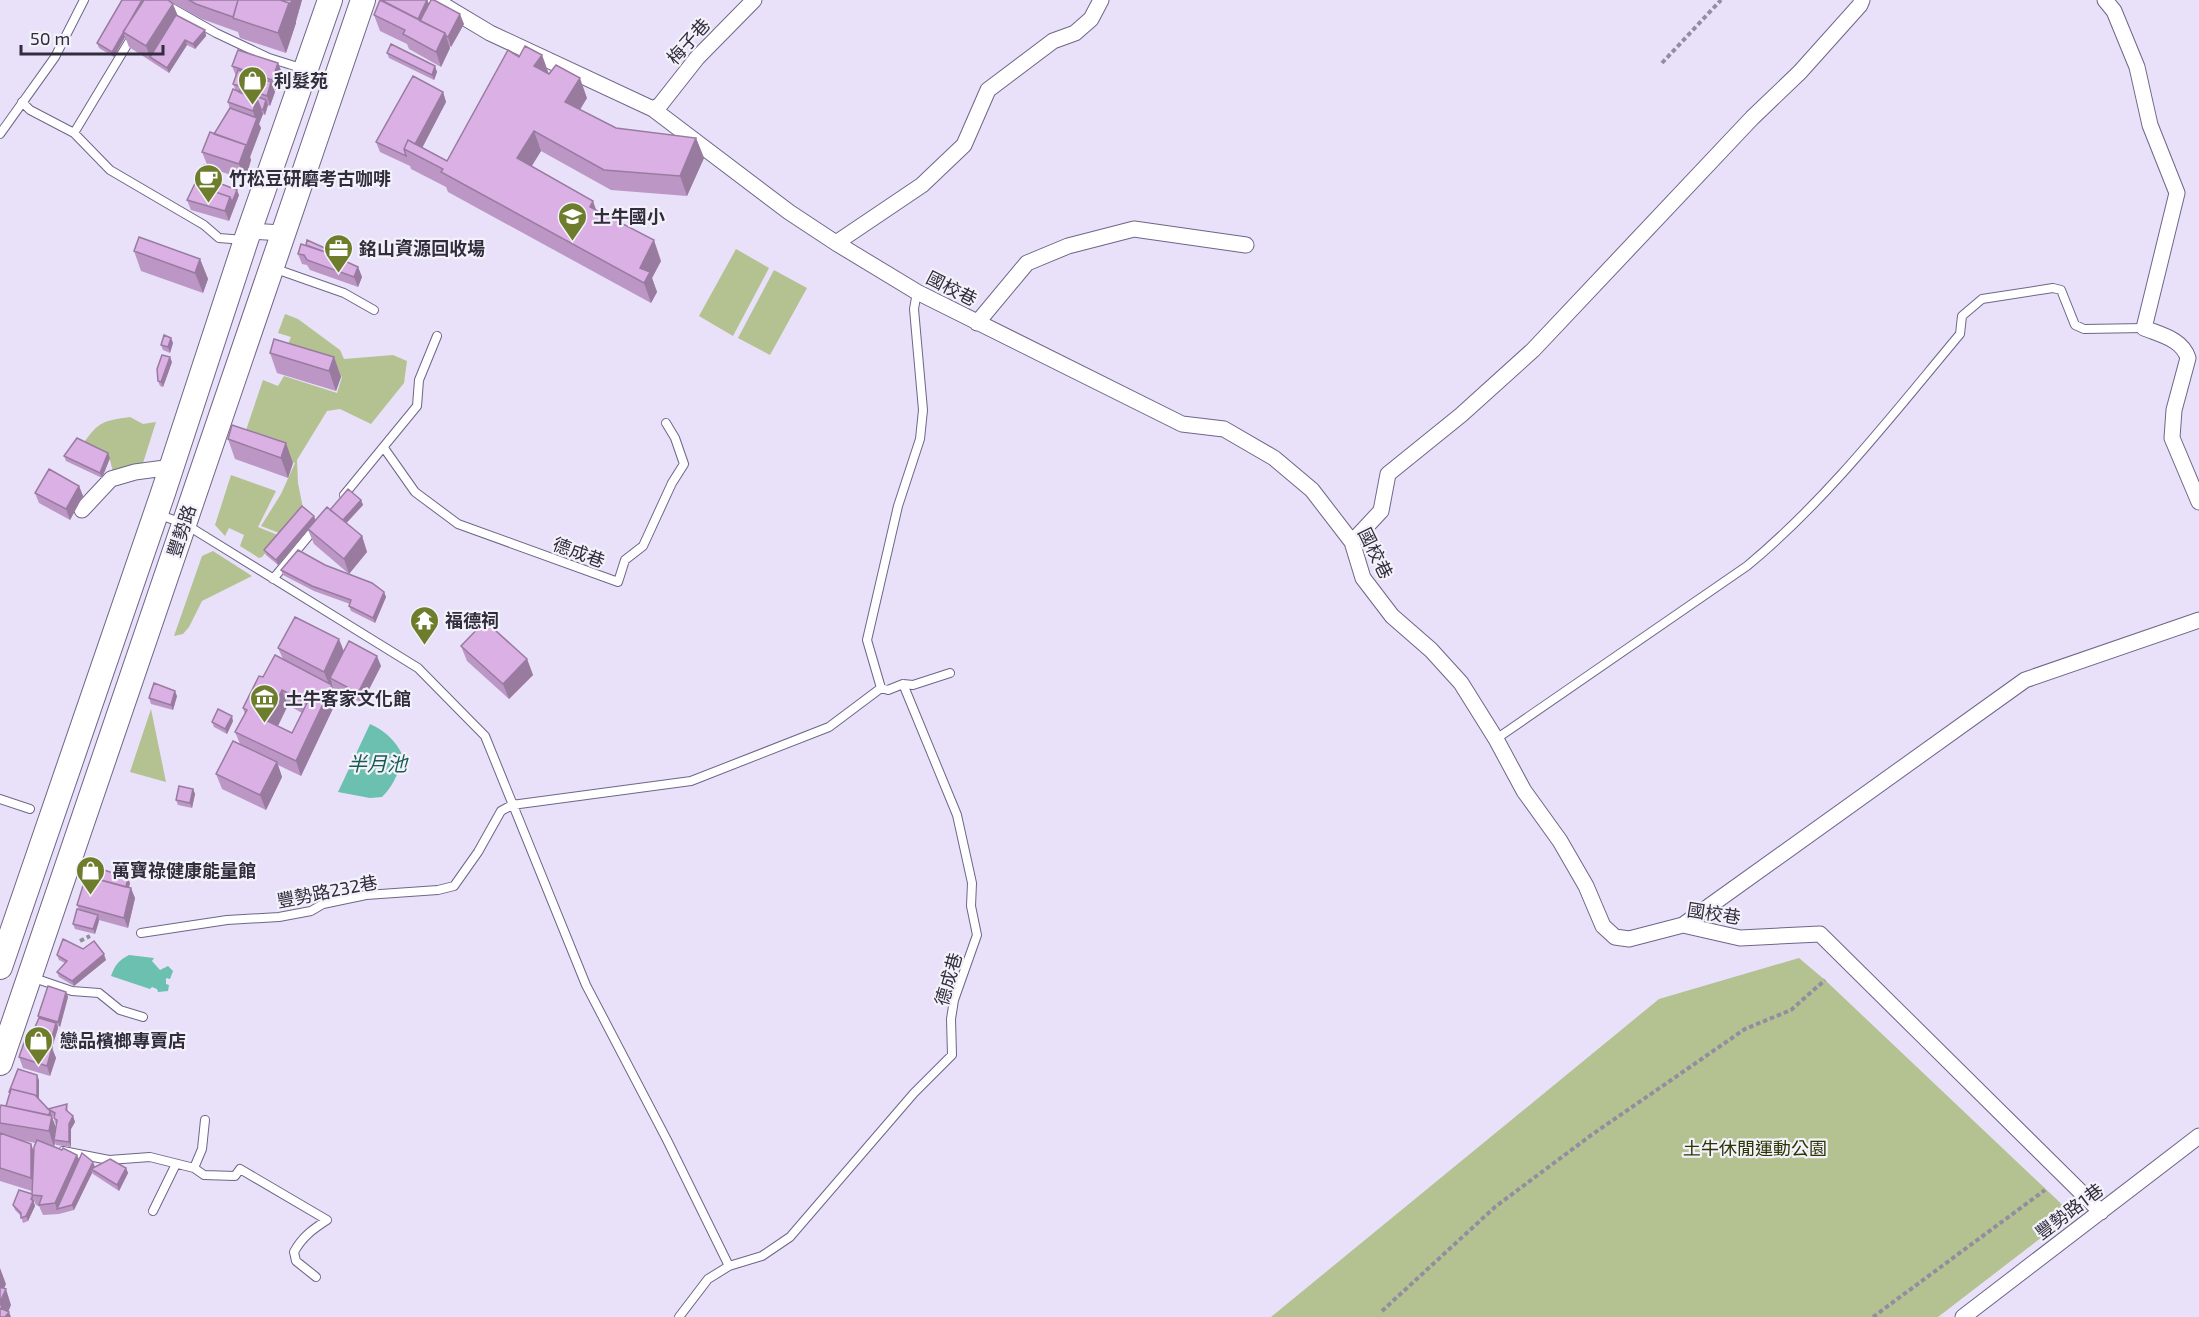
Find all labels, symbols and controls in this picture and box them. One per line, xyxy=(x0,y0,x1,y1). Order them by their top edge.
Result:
street label: 梅子巷 xyxy=(662,14,714,68)
scale bar xyxy=(21,18,164,56)
text: 50 m xyxy=(30,27,70,49)
shop icon: 利髮苑 xyxy=(237,64,269,106)
place label: 利髮苑 xyxy=(274,69,328,91)
cafe icon: 竹松豆研磨考古咖啡 xyxy=(192,162,224,204)
place label: 竹松豆研磨考古咖啡 xyxy=(229,167,391,189)
school or university icon: 土牛國小 xyxy=(556,200,588,242)
place label: 土牛國小 xyxy=(593,205,665,227)
office icon: 銘山資源回收場 xyxy=(322,232,354,274)
place label: 銘山資源回收場 xyxy=(359,237,485,259)
street label: 國校巷 xyxy=(923,266,981,310)
street label: 豐勢路 xyxy=(162,502,200,560)
street label: 國校巷 xyxy=(1354,524,1398,582)
street label: 德成巷 xyxy=(550,532,608,572)
temple icon: 福德祠 xyxy=(408,604,440,646)
place label: 福德祠 xyxy=(445,609,499,631)
museum icon: 土牛客家文化館 xyxy=(248,682,280,724)
place label: 土牛客家文化館 xyxy=(285,687,411,709)
water label: 半月池 xyxy=(347,751,409,775)
shop icon: 萬寶祿健康能量館 xyxy=(75,854,107,896)
place label: 萬寶祿健康能量館 xyxy=(112,859,256,881)
street label: 豐勢路232巷 xyxy=(275,870,379,912)
street label: 國校巷 xyxy=(1686,898,1742,928)
street label: 德成巷 xyxy=(930,950,966,1008)
shop icon: 戀品檳榔專賣店 xyxy=(23,1024,55,1066)
place label: 戀品檳榔專賣店 xyxy=(60,1029,186,1051)
park label: 土牛休閒運動公園 xyxy=(1683,1137,1827,1159)
street label: 豐勢路1巷 xyxy=(2031,1178,2107,1244)

